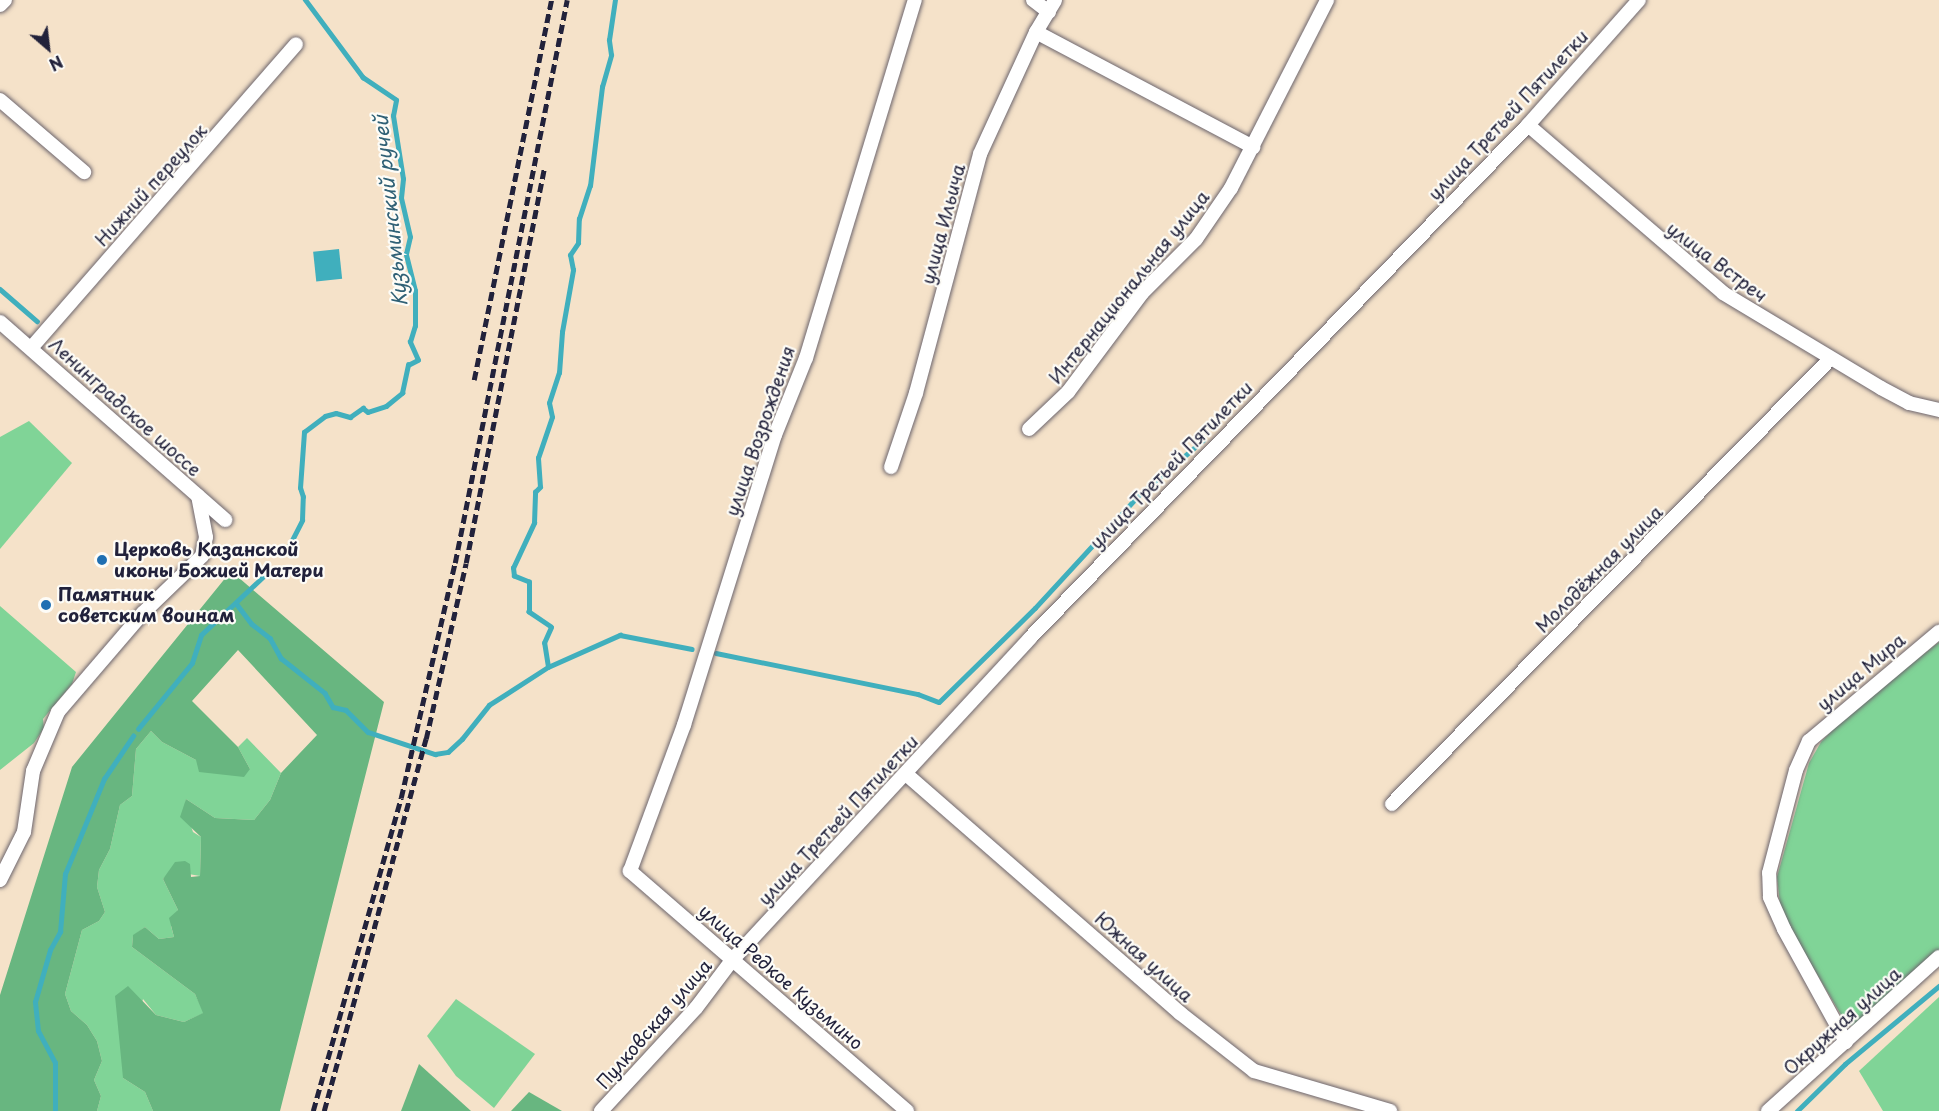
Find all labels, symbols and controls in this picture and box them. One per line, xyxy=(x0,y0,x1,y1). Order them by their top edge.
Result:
north arrow xyxy=(18,18,78,78)
street label: улица Третьей Пятилетки xyxy=(1423,25,1593,205)
text: N xyxy=(45,50,68,77)
water label: Кузьминский ручей xyxy=(368,114,412,308)
street label: Нижний переулок xyxy=(91,120,211,250)
street label: улица Ильича xyxy=(916,161,970,287)
street label: Интернациональная улица xyxy=(1044,186,1214,388)
street label: улица Встреч xyxy=(1662,217,1772,307)
street label: Ленинградское шоссе xyxy=(45,333,205,481)
street label: улица Возрождения xyxy=(721,343,799,519)
street label: улица Третьей Пятилетки xyxy=(1085,377,1257,553)
street label: Молодёжная улица xyxy=(1531,501,1667,637)
place label: Церковь Казанской иконы Божией Матери xyxy=(114,539,326,582)
marker: Церковь Казанской иконы Божией Матери xyxy=(95,553,109,567)
place label: Памятник советским воинам xyxy=(58,584,235,626)
marker: Памятник советским воинам xyxy=(39,598,53,612)
street label: улица Мира xyxy=(1812,629,1910,715)
street label: улица Третьей Пятилетки xyxy=(753,730,923,910)
street label: улица Редкое Кузьмино xyxy=(694,899,868,1055)
street label: Южная улица xyxy=(1090,907,1198,1007)
street label: Пулковская улица xyxy=(592,955,716,1093)
street label: Окружная улица xyxy=(1779,962,1905,1080)

